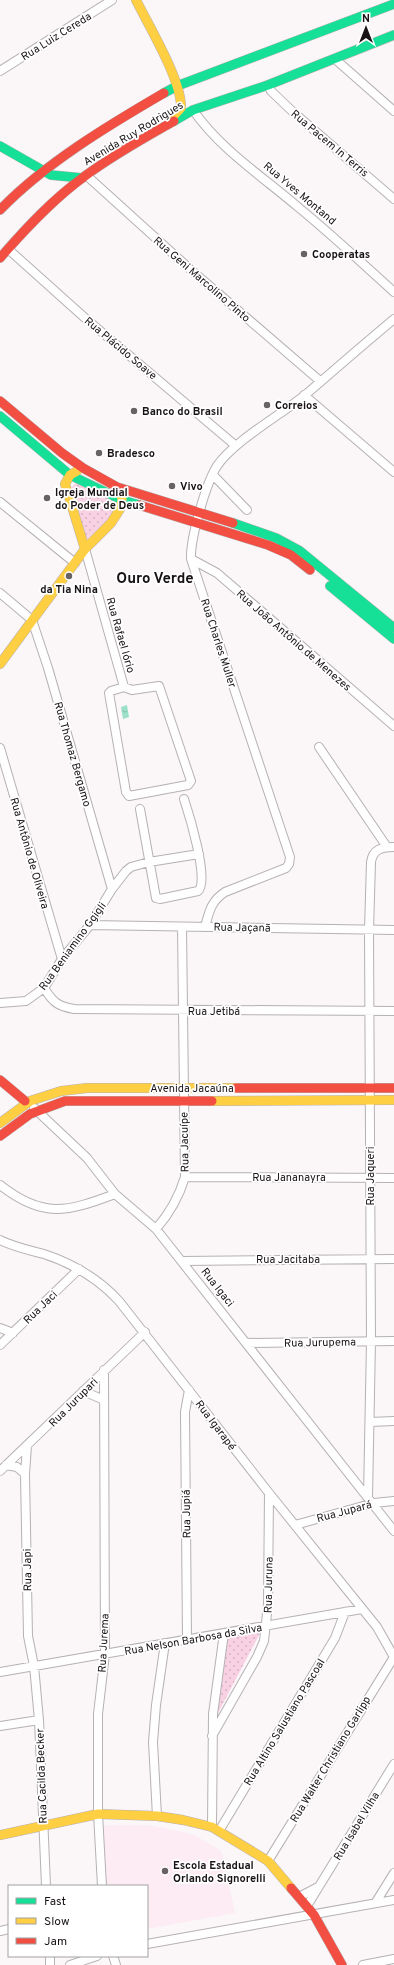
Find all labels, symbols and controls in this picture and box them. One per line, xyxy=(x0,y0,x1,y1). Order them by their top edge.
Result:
north arrow xyxy=(346,8,386,48)
street label: Rua Luiz Cereda xyxy=(19,10,94,64)
text: N xyxy=(362,12,370,26)
street label: Avenida Ruy Rodrigues xyxy=(81,99,186,169)
street label: Rua Pacem In Terris xyxy=(288,107,371,180)
street label: Rua Yves Montand xyxy=(260,159,339,228)
street label: Rua Geni Marcolino Pinto xyxy=(150,234,253,326)
place label: Cooperatas xyxy=(312,248,370,262)
marker: Cooperatas xyxy=(299,249,309,259)
street label: Rua Plácido Soave xyxy=(81,314,160,383)
place label: Correios xyxy=(275,399,318,413)
marker: Correios xyxy=(262,400,272,410)
place label: Banco do Brasil xyxy=(142,405,223,419)
marker: Banco do Brasil xyxy=(129,406,139,416)
place label: Bradesco xyxy=(107,447,155,461)
marker: Bradesco xyxy=(94,448,104,458)
place label: Vivo xyxy=(180,480,203,494)
marker: Vivo xyxy=(167,481,177,491)
place label: Igreja Mundial do Poder de Deus xyxy=(55,486,144,513)
marker: Igreja Mundial do Poder de Deus xyxy=(42,493,52,503)
district label: Ouro Verde xyxy=(116,570,194,589)
marker: da Tia Nina xyxy=(64,571,74,581)
place label: da Tia Nina xyxy=(40,583,98,597)
street label: Rua João Antônio de Menezes xyxy=(233,587,354,694)
street label: Rua Rafael Iório xyxy=(103,596,138,675)
street label: Rua Charles Muller xyxy=(197,597,239,690)
street label: Rua Thomaz Bergamo xyxy=(50,700,94,808)
street label: Rua Antônio de Oliveira xyxy=(6,796,52,911)
street label: Rua Beniamino Ggigli xyxy=(36,900,110,993)
street label: Rua Jaçanã xyxy=(213,921,271,936)
street label: Rua Jetibá xyxy=(188,1005,240,1019)
street label: Avenida Jacaúna xyxy=(150,1082,234,1096)
street label: Rua Jacuípe xyxy=(177,1112,193,1172)
street label: Rua Jaqueri xyxy=(364,1146,378,1206)
street label: Rua Jananayra xyxy=(252,1171,326,1185)
street label: Rua Jacitaba xyxy=(256,1253,320,1267)
street label: Rua Igaci xyxy=(198,1265,237,1310)
street label: Rua Jaci xyxy=(21,1288,61,1327)
street label: Rua Jurupema xyxy=(284,1335,356,1351)
street label: Rua Jurupari xyxy=(46,1375,101,1430)
street label: Rua Igarapé xyxy=(192,1398,239,1454)
street label: Rua Jupiá xyxy=(180,1489,194,1539)
street label: Rua Jupará xyxy=(315,1498,374,1526)
street label: Rua Japi xyxy=(21,1548,35,1591)
street label: Rua Juruna xyxy=(262,1556,276,1613)
street label: Rua Jurema xyxy=(95,1613,113,1673)
street label: Rua Nelson Barbosa da Silva xyxy=(123,1621,263,1659)
street label: Rua Altino Salustiano Pascoal xyxy=(241,1656,328,1789)
street label: Rua Walter Christiano Garlipp xyxy=(287,1694,374,1825)
street label: Rua Cacilda Becker xyxy=(33,1727,51,1824)
street label: Rua Isabel Vilha xyxy=(331,1789,383,1863)
place label: Escola Estadual Orlando Signorelli xyxy=(173,1859,266,1886)
marker: Escola Estadual Orlando Signorelli xyxy=(160,1866,170,1876)
legend xyxy=(8,1885,148,1957)
text: Fast xyxy=(44,1894,66,1910)
text: Slow xyxy=(44,1914,70,1930)
text: Jam xyxy=(44,1934,67,1950)

